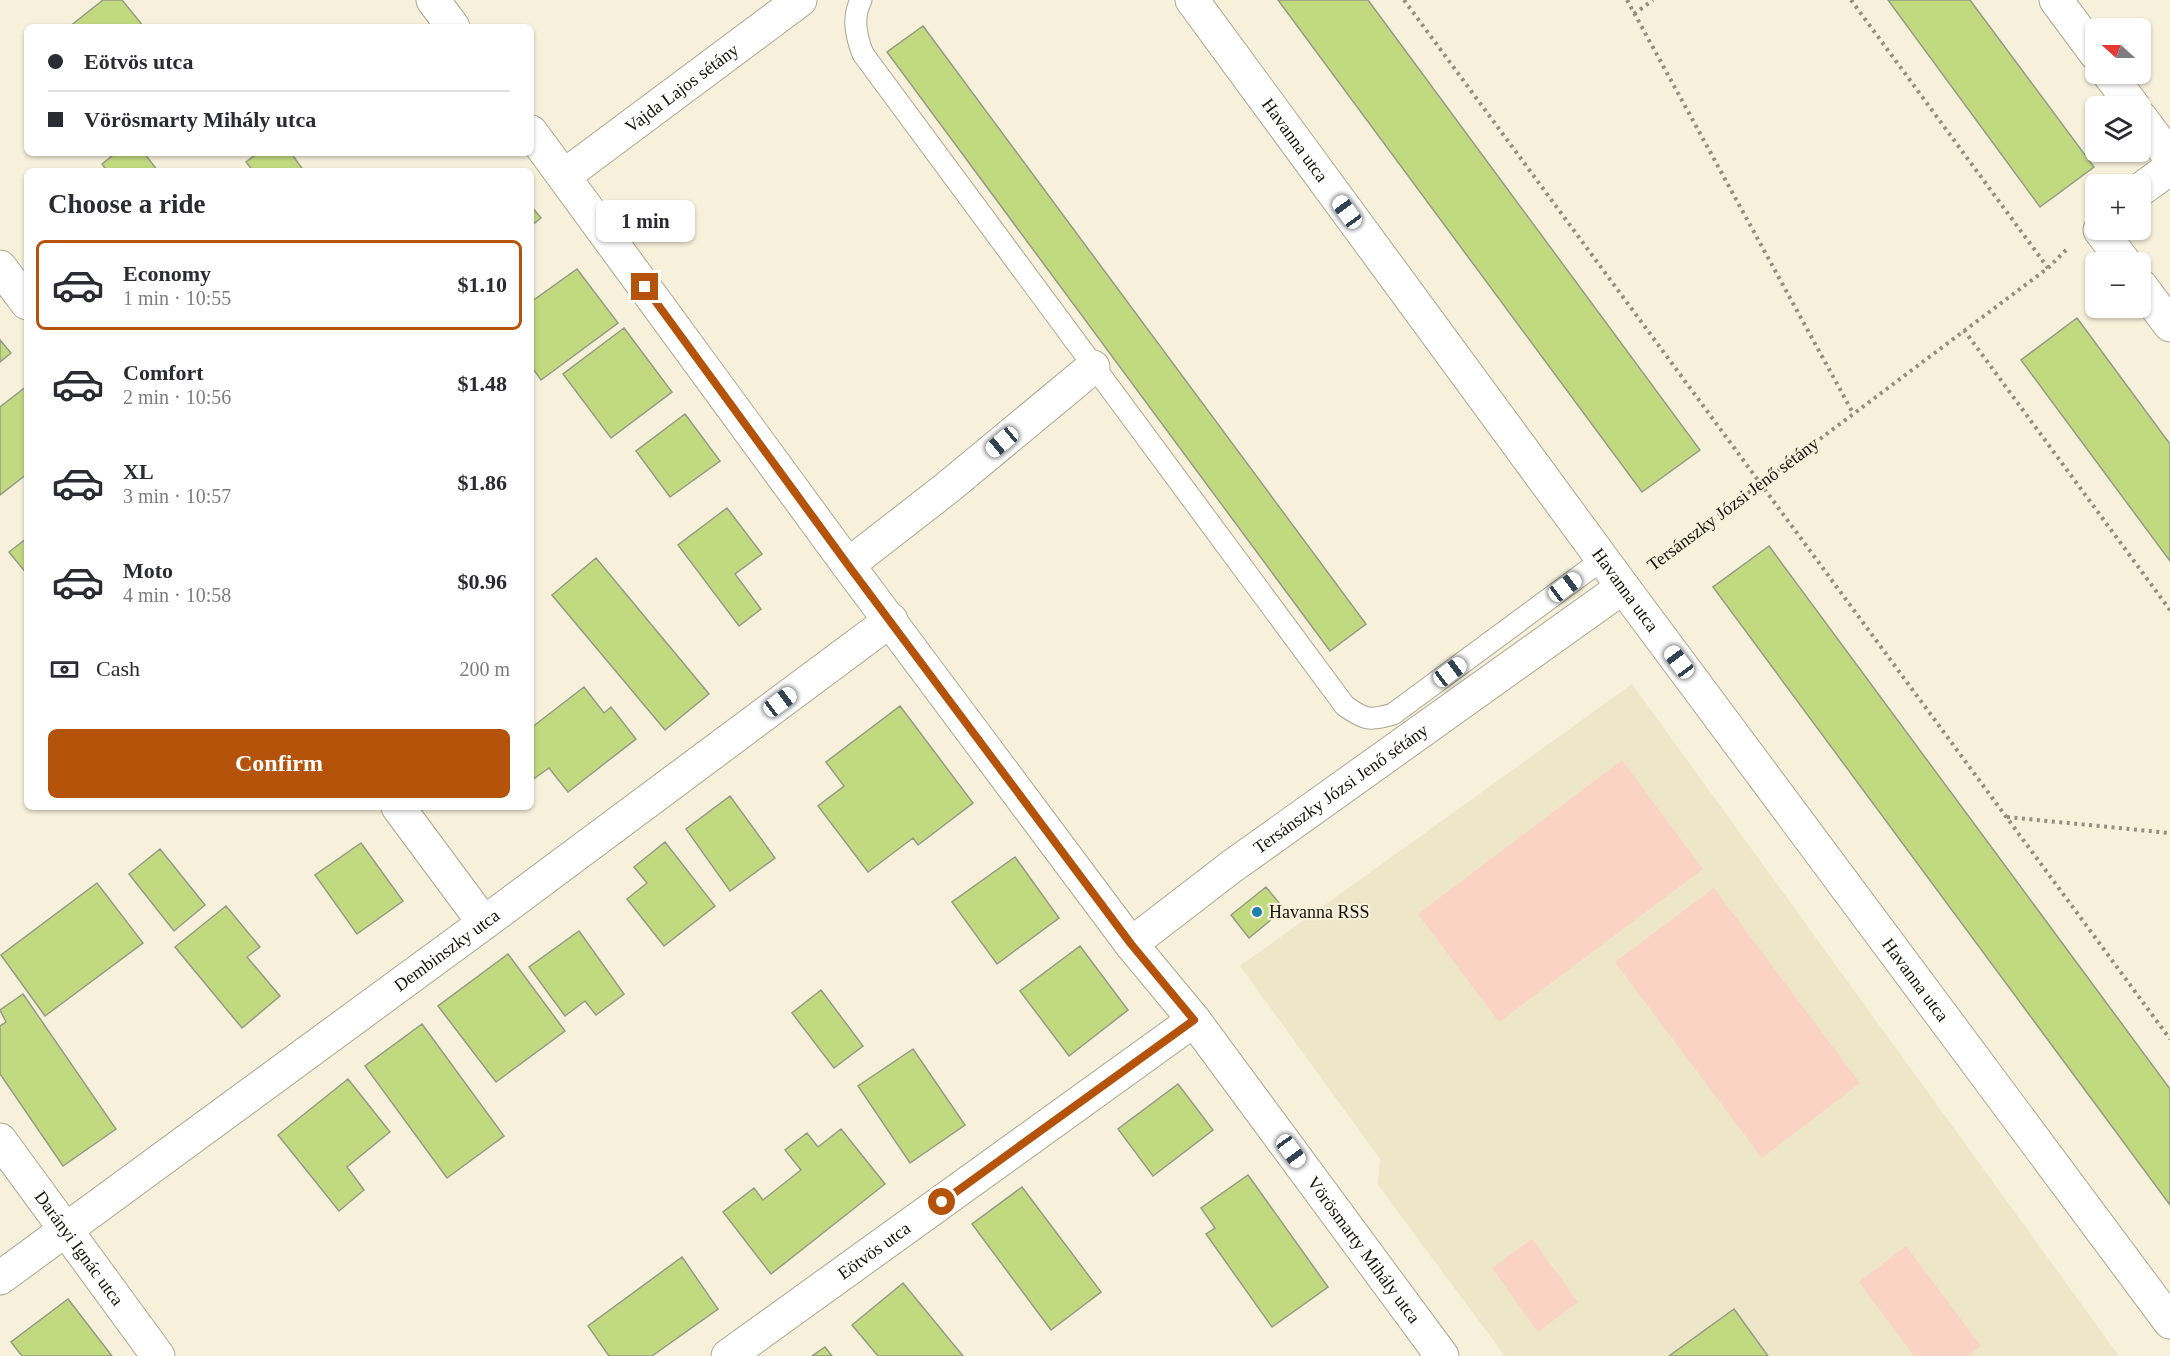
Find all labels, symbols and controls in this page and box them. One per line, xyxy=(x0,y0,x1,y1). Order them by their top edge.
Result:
north arrow xyxy=(2085,18,2151,84)
map controls xyxy=(2085,18,2151,318)
street label: Vajda Lajos sétány xyxy=(621,39,742,137)
text: Eötvös utca xyxy=(84,49,193,74)
street label: Havanna utca xyxy=(1258,95,1332,186)
button: layers xyxy=(2085,96,2151,162)
text: Vörösmarty Mihály utca xyxy=(84,107,316,132)
button: + xyxy=(2085,174,2151,240)
text: Choose a ride xyxy=(48,189,206,219)
car xyxy=(1329,192,1365,232)
callout: 1 min xyxy=(596,200,694,242)
text: 1 min xyxy=(621,210,670,232)
button: − xyxy=(2085,252,2151,318)
icon: car xyxy=(51,258,105,312)
text: Economy xyxy=(123,261,211,286)
text: $1.10 xyxy=(458,272,507,297)
route end xyxy=(631,273,658,300)
text: 1 min · 10:55 xyxy=(123,287,231,309)
icon: car xyxy=(51,357,105,411)
text: Comfort xyxy=(123,360,204,385)
text: $1.48 xyxy=(458,371,507,396)
text: 2 min · 10:56 xyxy=(123,386,231,408)
car xyxy=(982,424,1022,460)
street label: Tersánszky Józsi Jenő sétány xyxy=(1643,433,1823,575)
icon: car xyxy=(51,456,105,510)
text: XL xyxy=(123,459,154,484)
text: $1.86 xyxy=(458,470,507,495)
text: 3 min · 10:57 xyxy=(123,485,231,507)
street label: Havanna utca xyxy=(1588,544,1663,636)
icon: car xyxy=(51,555,105,609)
text: Moto xyxy=(123,558,173,583)
text: $0.96 xyxy=(458,569,507,594)
car xyxy=(1545,569,1585,605)
text: 4 min · 10:58 xyxy=(123,584,231,606)
car xyxy=(1661,642,1697,682)
icon: cash xyxy=(48,653,81,686)
car xyxy=(1430,654,1470,690)
text: Cash xyxy=(96,656,140,681)
text: 200 m xyxy=(459,658,510,680)
car xyxy=(760,684,800,720)
street label: Tersánszky Józsi Jenő sétány xyxy=(1250,720,1432,858)
button: Confirm xyxy=(48,729,510,798)
place label: Havanna RSS xyxy=(1269,902,1370,922)
street label: Dembinszky utca xyxy=(390,905,503,996)
marker: Havanna RSS xyxy=(1250,905,1264,919)
street label: Havanna utca xyxy=(1878,934,1953,1025)
car xyxy=(1273,1131,1309,1171)
street label: Vörösmarty Mihály utca xyxy=(1303,1173,1424,1327)
street label: Darányi Ignác utca xyxy=(31,1187,128,1309)
route start xyxy=(928,1188,955,1215)
street label: Eötvös utca xyxy=(834,1218,914,1284)

